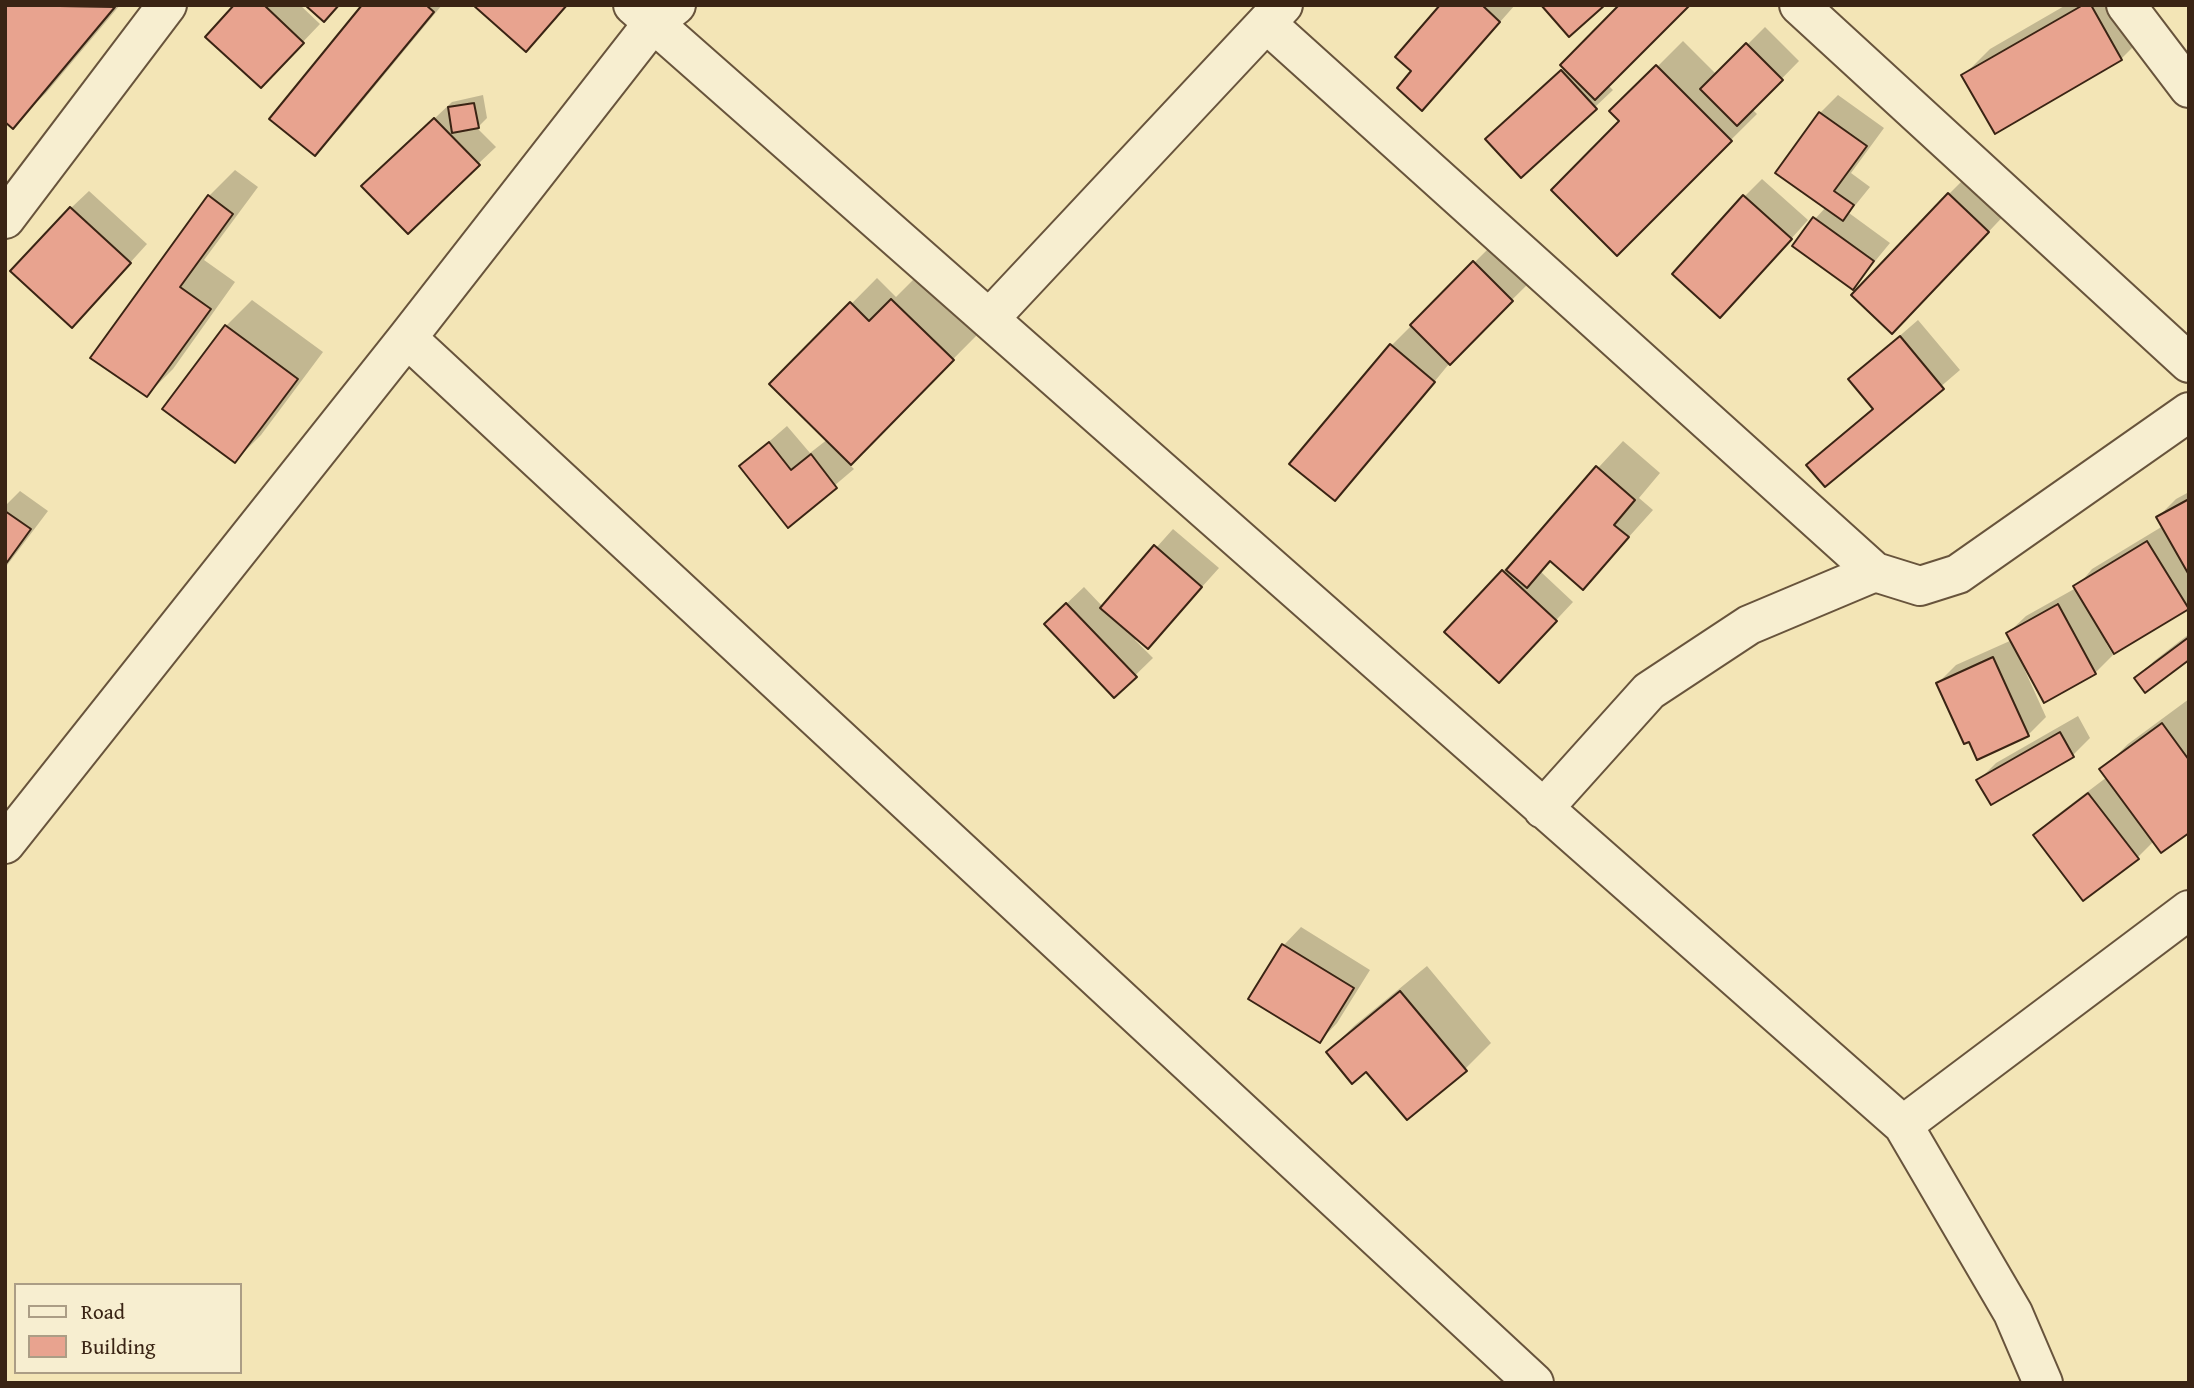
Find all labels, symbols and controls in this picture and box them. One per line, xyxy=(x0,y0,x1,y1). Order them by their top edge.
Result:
legend xyxy=(14,1283,242,1374)
text: Road xyxy=(81,1296,125,1327)
text: Building xyxy=(81,1331,155,1362)

